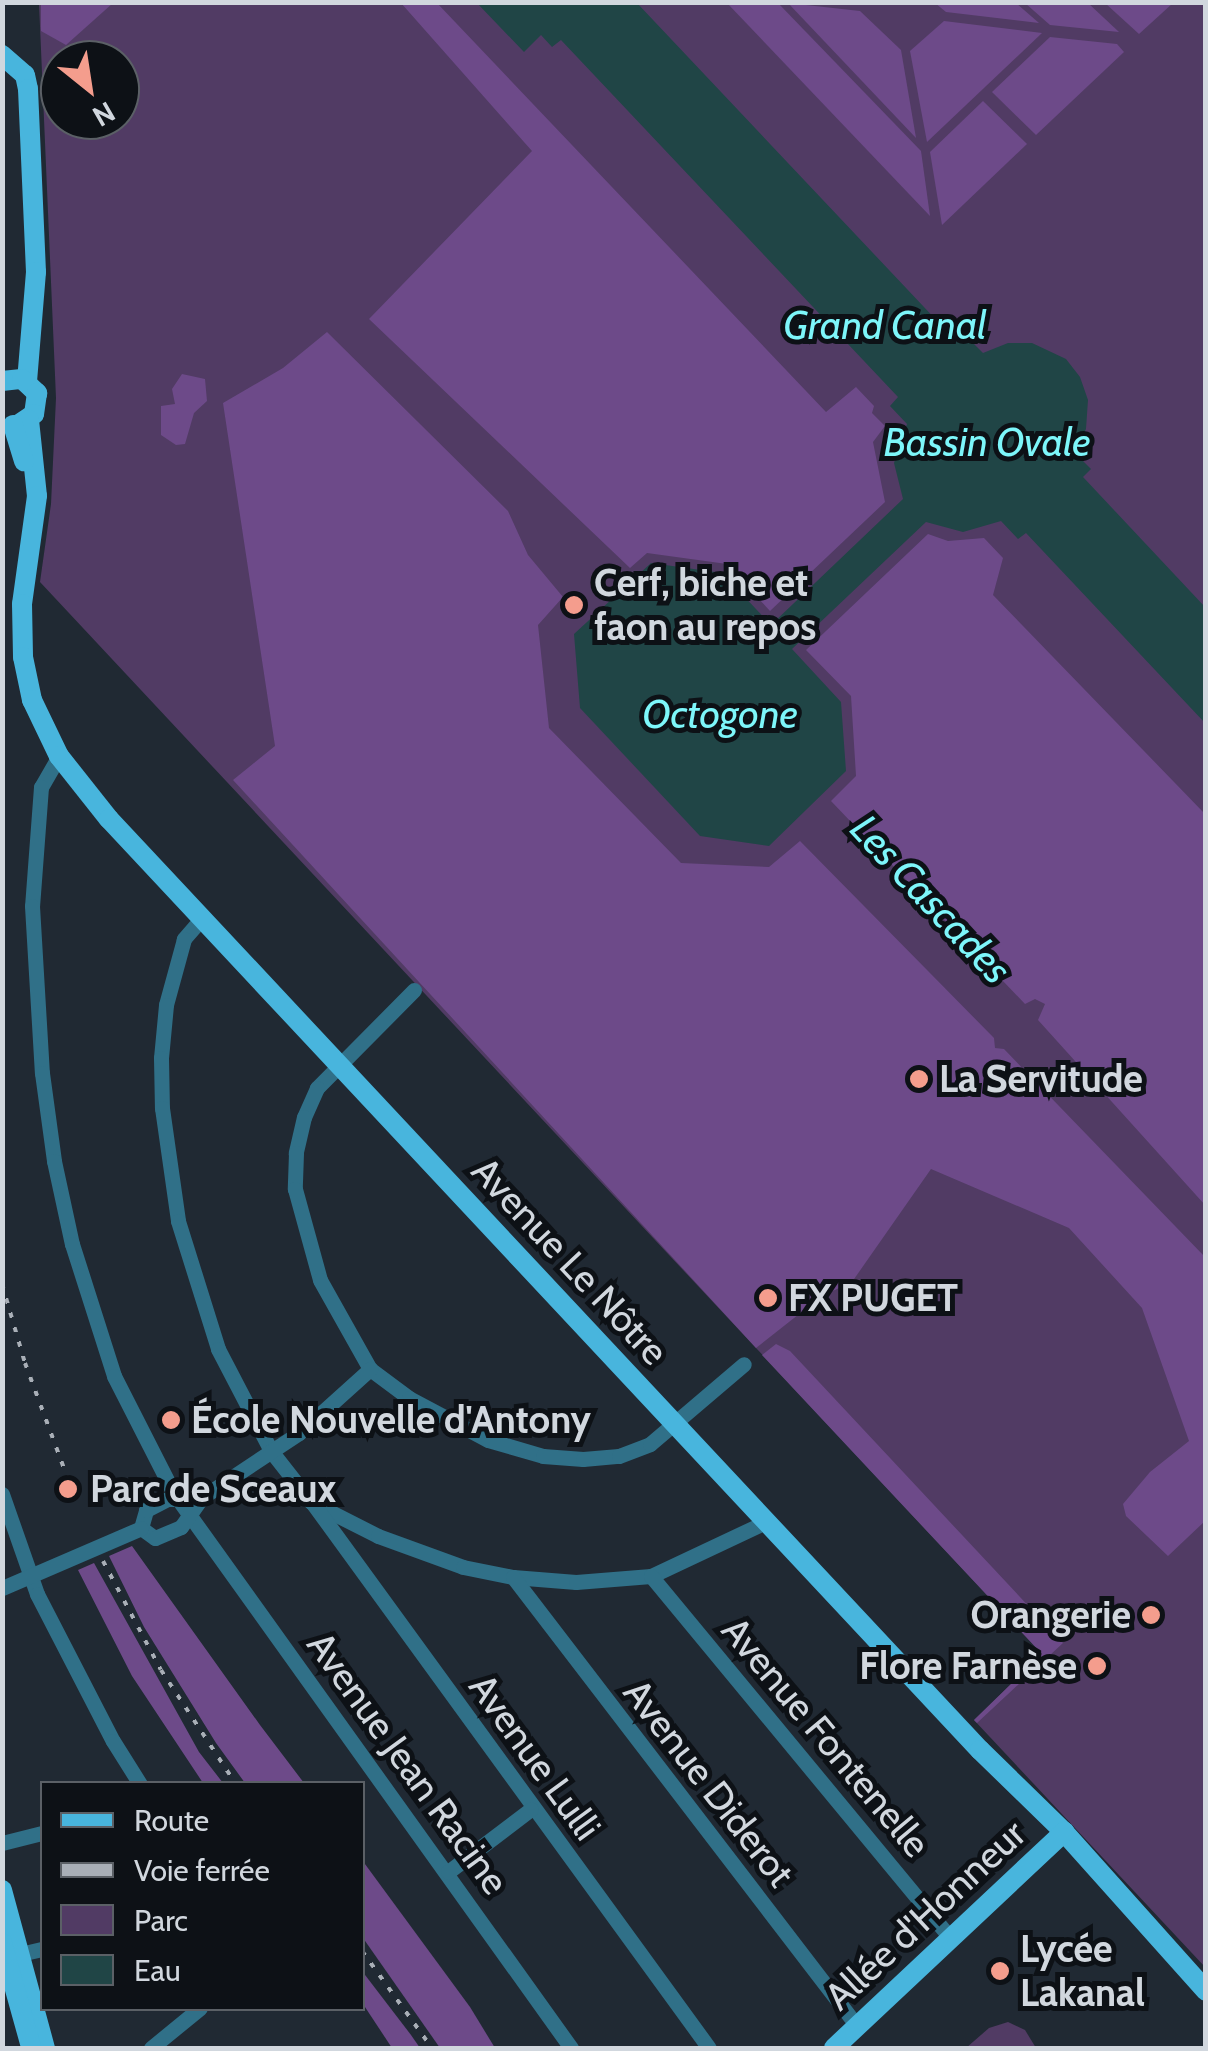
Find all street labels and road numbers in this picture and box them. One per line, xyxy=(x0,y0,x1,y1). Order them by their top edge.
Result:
street label: Avenue Le Nôtre xyxy=(463,1148,677,1374)
street label: Avenue Fontenelle xyxy=(712,1608,940,1866)
street label: Avenue Jean Racine xyxy=(298,1623,518,1903)
street label: Avenue Lulli xyxy=(460,1665,610,1849)
street label: Avenue Diderot xyxy=(614,1670,804,1896)
street label: Allée d'Honneur xyxy=(815,1811,1035,2019)

